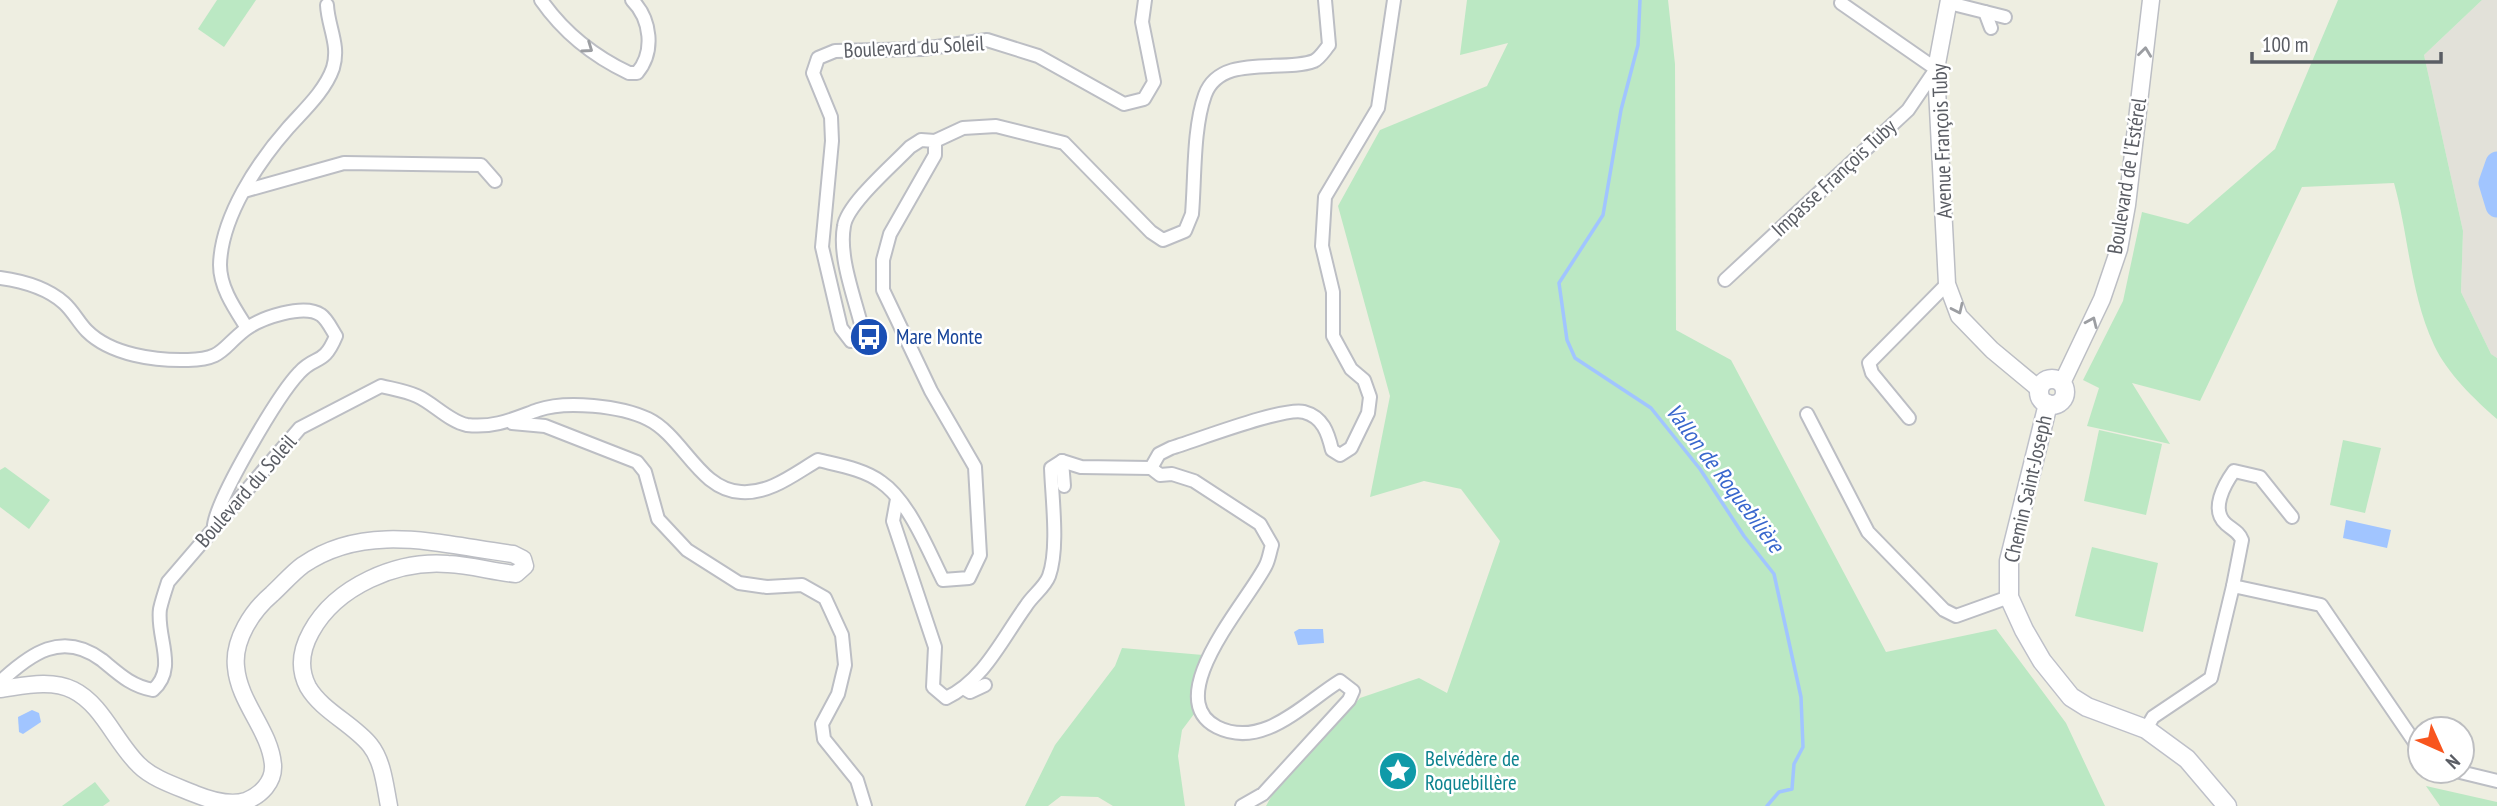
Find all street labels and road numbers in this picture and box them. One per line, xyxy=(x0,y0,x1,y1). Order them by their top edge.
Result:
street label: Boulevard du Soleil xyxy=(843,29,985,64)
street label: Avenue François Tuby xyxy=(1925,63,1958,219)
street label: Boulevard de l'Estérel xyxy=(2101,96,2152,256)
street label: Impasse François Tuby xyxy=(1766,113,1902,242)
street label: Chemin Saint-Joseph xyxy=(1997,413,2058,565)
street label: Boulevard du Soleil xyxy=(189,429,302,553)

